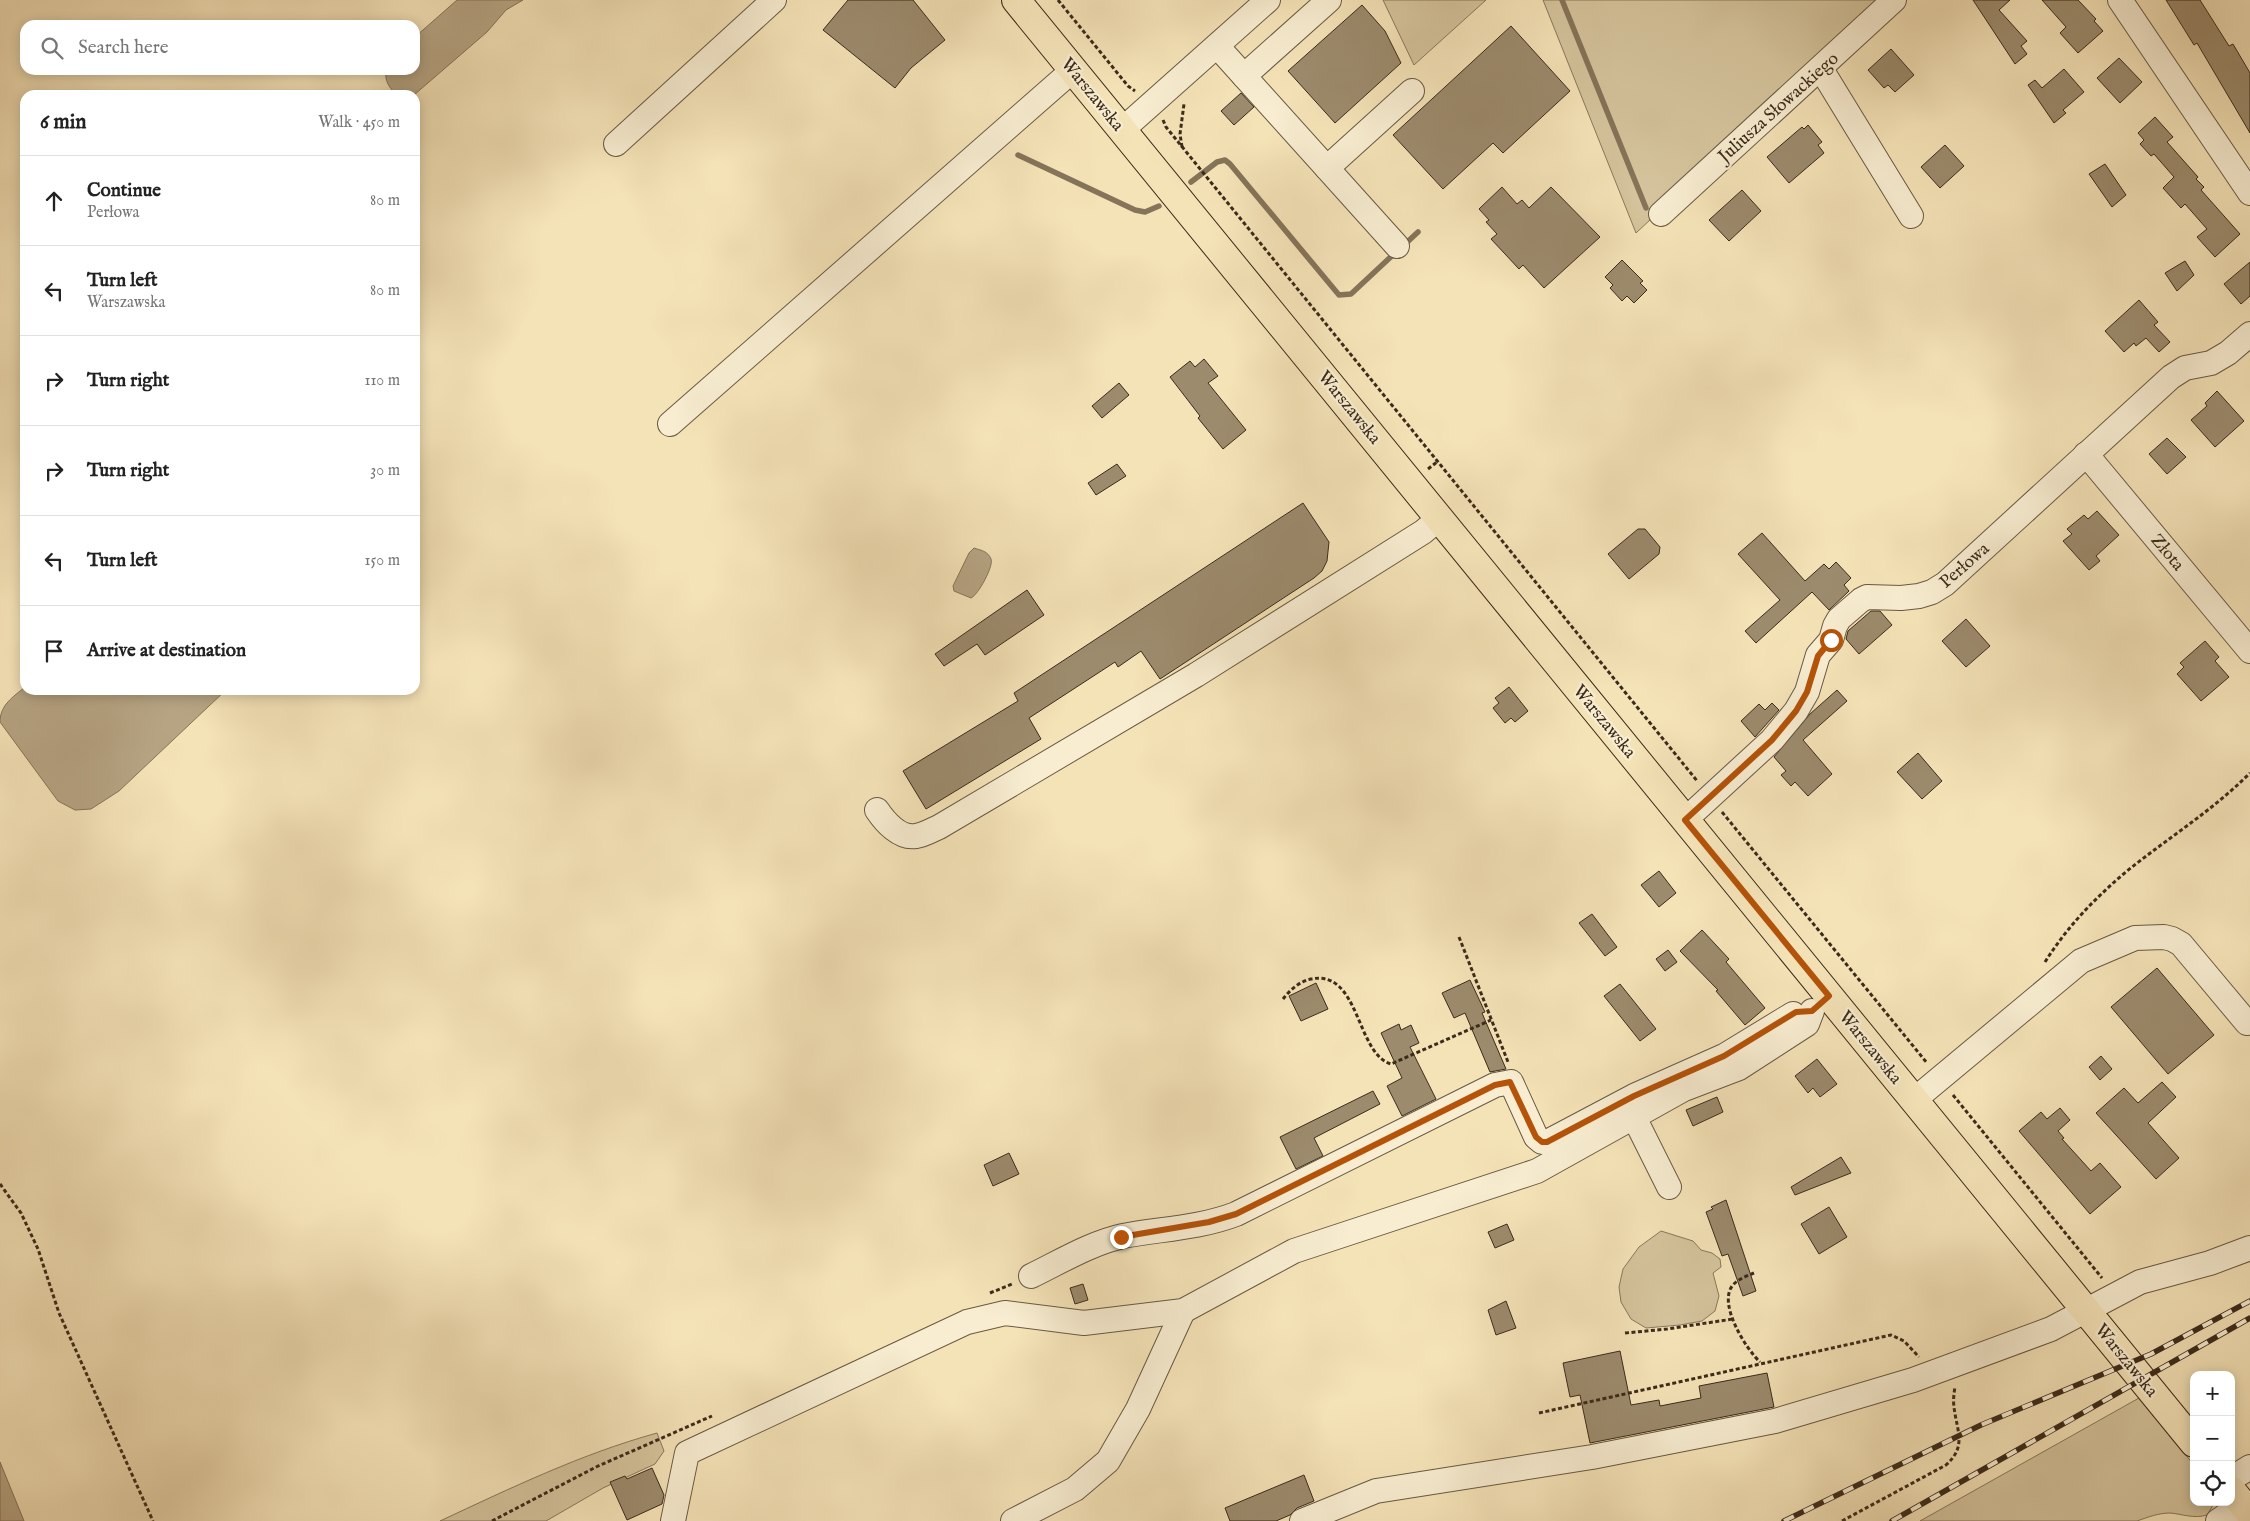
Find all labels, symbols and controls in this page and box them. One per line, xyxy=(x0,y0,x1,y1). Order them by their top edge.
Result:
search box xyxy=(20,20,420,75)
icon: search xyxy=(38,34,66,62)
text: Search here xyxy=(78,36,169,60)
street label: Juliusza Słowackiego xyxy=(1712,48,1844,170)
street label: Warszawska xyxy=(1055,53,1129,137)
text: 6 min xyxy=(40,109,86,136)
text: Walk · 450 m xyxy=(318,113,400,133)
text: Continue xyxy=(87,179,161,203)
icon: ahead xyxy=(40,187,68,215)
text: 80 m xyxy=(370,191,400,211)
text: Perłowa xyxy=(87,203,139,223)
text: Turn left xyxy=(87,269,158,293)
icon: left xyxy=(40,277,68,305)
text: 80 m xyxy=(370,281,400,301)
text: Warszawska xyxy=(87,293,165,313)
street label: Warszawska xyxy=(1312,366,1386,450)
icon: right xyxy=(40,367,68,395)
text: Turn right xyxy=(87,369,169,393)
text: 110 m xyxy=(364,371,400,391)
icon: right xyxy=(40,457,68,485)
text: Turn right xyxy=(87,459,169,483)
text: 30 m xyxy=(370,461,400,481)
street label: Złota xyxy=(2145,530,2189,576)
street label: Perłowa xyxy=(1935,538,1995,594)
icon: left xyxy=(40,547,68,575)
text: Turn left xyxy=(87,549,158,573)
text: 150 m xyxy=(365,551,400,571)
route start xyxy=(1820,629,1843,652)
icon: arrive xyxy=(40,637,68,665)
text: Arrive at destination xyxy=(87,639,246,663)
street label: Warszawska xyxy=(1567,680,1641,764)
street label: Warszawska xyxy=(1833,1006,1907,1090)
route end xyxy=(1110,1226,1133,1249)
street label: Warszawska xyxy=(2089,1319,2163,1403)
map controls xyxy=(2190,1371,2235,1506)
button: + xyxy=(2190,1371,2235,1416)
button: − xyxy=(2190,1416,2235,1461)
button: locate xyxy=(2190,1461,2235,1506)

